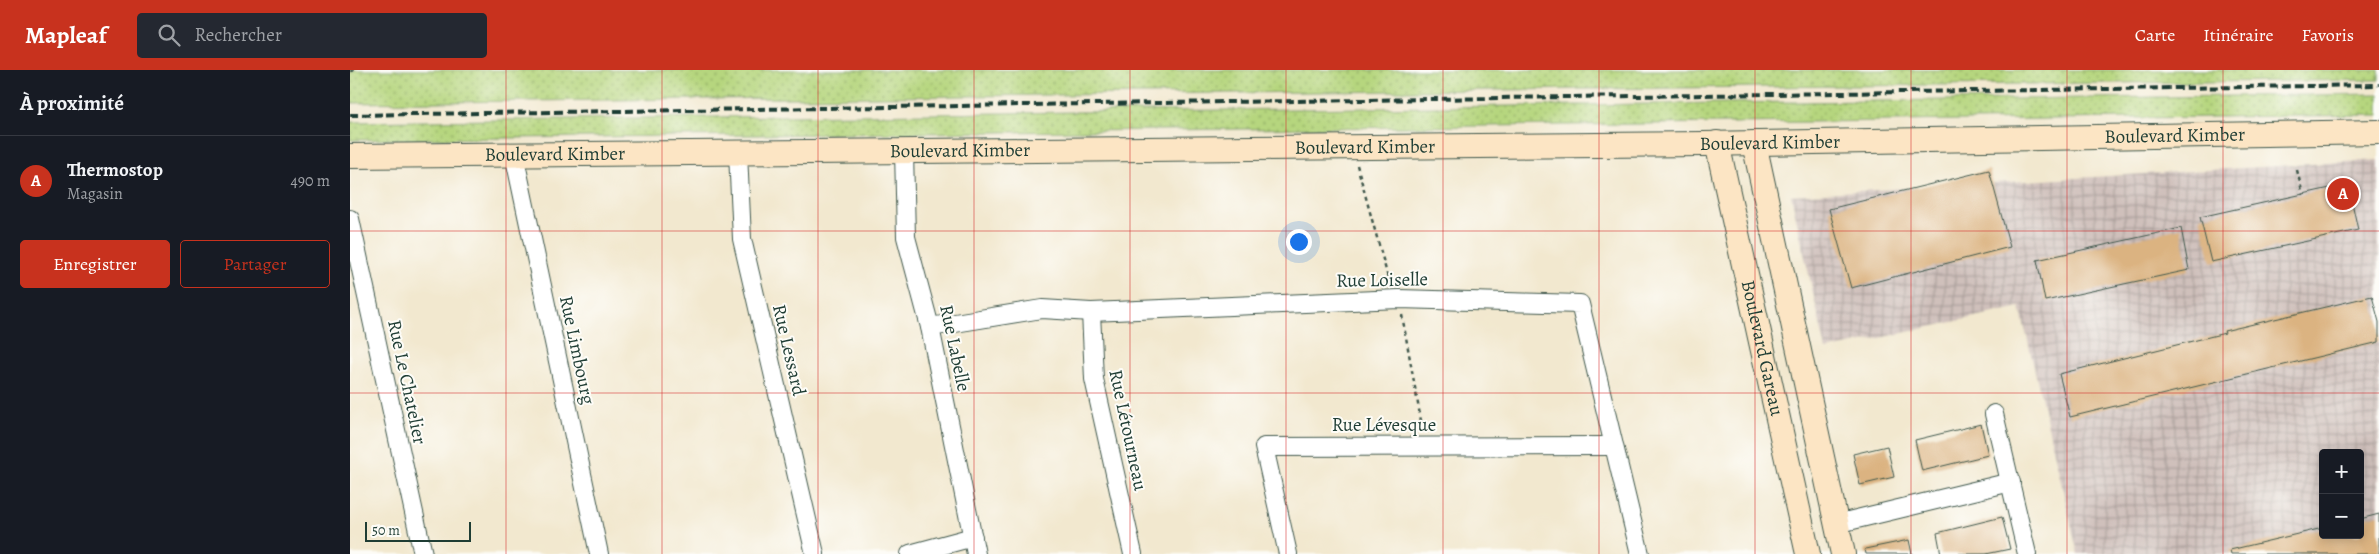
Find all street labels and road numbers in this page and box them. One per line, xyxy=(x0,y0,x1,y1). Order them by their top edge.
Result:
street label: Boulevard Kimber xyxy=(2104,121,2245,150)
street label: Boulevard Kimber xyxy=(1699,129,1841,157)
street label: Boulevard Kimber xyxy=(1294,133,1435,161)
street label: Boulevard Kimber xyxy=(890,137,1030,164)
street label: Boulevard Kimber xyxy=(485,141,625,168)
street label: Rue Loiselle xyxy=(1336,266,1428,294)
street label: Boulevard Gareau xyxy=(1735,278,1790,419)
street label: Rue Limbourg xyxy=(553,293,601,407)
street label: Rue Lessard xyxy=(766,302,812,399)
street label: Rue Labelle xyxy=(933,302,977,394)
street label: Rue Le Chatelier xyxy=(381,317,433,447)
street label: Rue Létourneau xyxy=(1102,367,1154,494)
street label: Rue Lévesque xyxy=(1332,412,1436,438)

